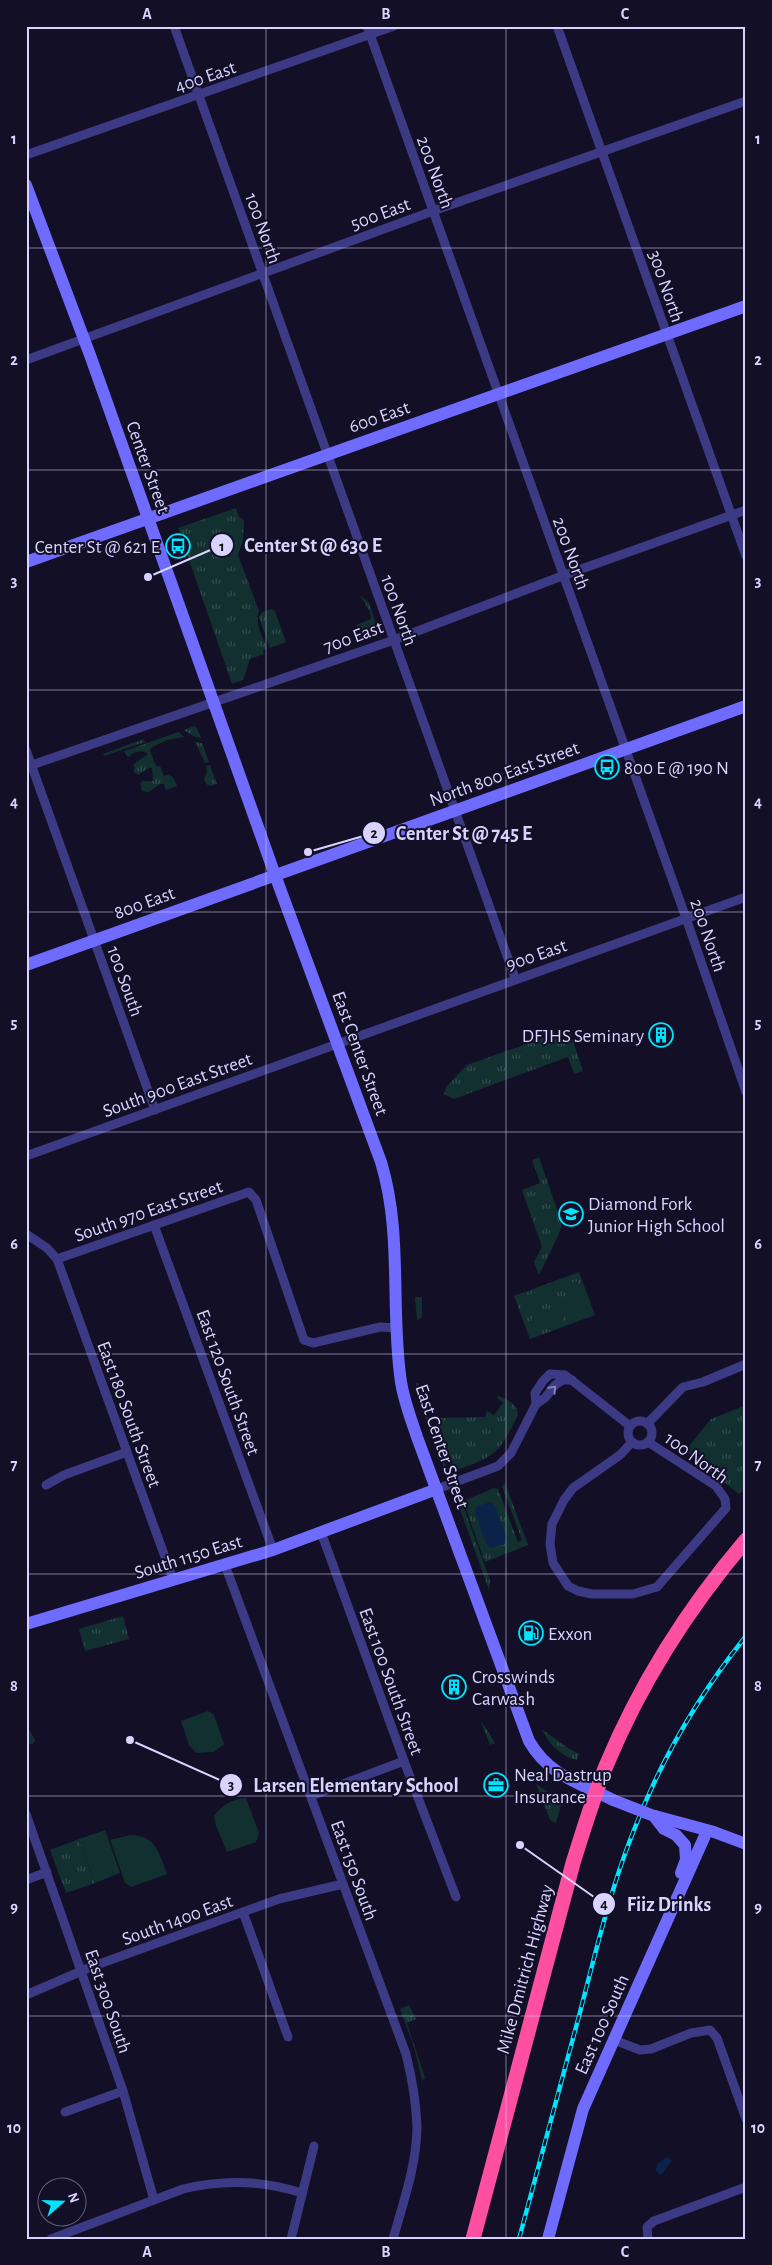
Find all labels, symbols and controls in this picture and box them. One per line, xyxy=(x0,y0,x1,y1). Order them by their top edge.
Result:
text: A xyxy=(142,6,152,22)
text: B xyxy=(381,6,391,22)
text: C xyxy=(621,6,630,22)
street label: 400 East xyxy=(173,58,238,97)
text: 1 xyxy=(11,131,17,147)
text: 1 xyxy=(755,131,761,147)
street label: 200 North xyxy=(413,134,456,211)
street label: 100 North xyxy=(241,191,284,266)
street label: 500 East xyxy=(348,195,413,234)
street label: 300 North xyxy=(644,248,687,325)
text: 2 xyxy=(10,352,18,368)
text: 2 xyxy=(754,352,762,368)
street label: 600 East xyxy=(347,398,412,437)
street label: Center Street xyxy=(122,419,173,516)
street label: 200 North xyxy=(549,515,592,592)
callout: Center St @ 630 E xyxy=(209,528,392,563)
bus stop icon: Center St @ 621 E xyxy=(165,533,191,559)
text: Center St @ 630 E xyxy=(244,536,382,556)
place label: Center St @ 621 E xyxy=(35,538,160,557)
text: 1 xyxy=(219,539,225,554)
text: 3 xyxy=(11,573,18,589)
street label: 100 North xyxy=(377,573,420,648)
text: 3 xyxy=(755,573,762,589)
street label: 700 East xyxy=(321,618,386,657)
street label: North 800 East Street xyxy=(427,739,582,810)
bus stop icon: 800 E @ 190 N xyxy=(594,754,620,780)
place label: 800 E @ 190 N xyxy=(624,759,729,778)
text: 4 xyxy=(10,794,18,810)
text: 4 xyxy=(754,794,762,810)
callout: Center St @ 745 E xyxy=(361,816,542,851)
text: Center St @ 745 E xyxy=(396,824,532,844)
text: 2 xyxy=(370,826,378,841)
street label: 800 East xyxy=(112,884,177,923)
street label: 200 North xyxy=(686,897,729,974)
street label: 900 East xyxy=(504,936,569,975)
street label: 100 South xyxy=(103,944,146,1019)
street label: East Center Street xyxy=(328,989,391,1118)
text: 5 xyxy=(11,1015,18,1031)
text: 5 xyxy=(755,1015,762,1031)
building icon: DFJHS Seminary xyxy=(648,1022,674,1048)
place label: DFJHS Seminary xyxy=(522,1027,644,1046)
street label: South 900 East Street xyxy=(100,1050,255,1121)
street label: South 970 East Street xyxy=(72,1177,225,1246)
place label: Diamond Fork Junior High School xyxy=(588,1195,725,1236)
school or university icon: Diamond Fork Junior High School xyxy=(558,1201,584,1227)
text: 6 xyxy=(10,1236,18,1252)
text: 6 xyxy=(754,1236,762,1252)
street label: East 120 South Street xyxy=(192,1307,263,1458)
street label: East 180 South Street xyxy=(93,1339,164,1490)
street label: East Center Street xyxy=(411,1382,472,1511)
one-way arrow xyxy=(547,1386,556,1395)
street label: 100 North xyxy=(661,1429,731,1488)
text: 7 xyxy=(11,1457,18,1473)
text: 7 xyxy=(755,1457,762,1473)
street label: South 1150 East xyxy=(132,1532,245,1583)
street label: East 100 South Street xyxy=(355,1605,426,1758)
fuel station icon: Exxon xyxy=(518,1620,544,1646)
place label: Exxon xyxy=(548,1625,592,1644)
place label: Crosswinds Carwash xyxy=(472,1668,555,1709)
building icon: Crosswinds Carwash xyxy=(441,1674,467,1700)
text: 8 xyxy=(10,1678,18,1694)
text: 8 xyxy=(754,1678,762,1694)
place label: Neal Dastrup Insurance xyxy=(514,1766,612,1807)
callout: Larsen Elementary School xyxy=(219,1767,469,1802)
office icon: Neal Dastrup Insurance xyxy=(483,1772,509,1798)
text: Larsen Elementary School xyxy=(253,1776,459,1796)
text: 3 xyxy=(228,1778,234,1793)
street label: East 150 South xyxy=(327,1818,380,1923)
street label: Mike Dmitrich Highway xyxy=(494,1883,557,2056)
callout: Fiiz Drinks xyxy=(592,1886,721,1921)
street label: South 1400 East xyxy=(120,1892,235,1949)
text: Fiiz Drinks xyxy=(627,1895,712,1915)
text: 4 xyxy=(600,1897,608,1912)
text: 9 xyxy=(10,1899,18,1915)
text: 9 xyxy=(754,1899,762,1915)
street label: East 300 South xyxy=(81,1947,134,2056)
street label: East 100 South xyxy=(572,1972,633,2077)
text: 10 xyxy=(7,2120,21,2136)
text: 10 xyxy=(751,2120,765,2136)
north arrow xyxy=(38,2178,88,2228)
text: N xyxy=(65,2191,82,2205)
text: A xyxy=(142,2244,152,2260)
text: B xyxy=(381,2244,391,2260)
text: C xyxy=(621,2244,630,2260)

